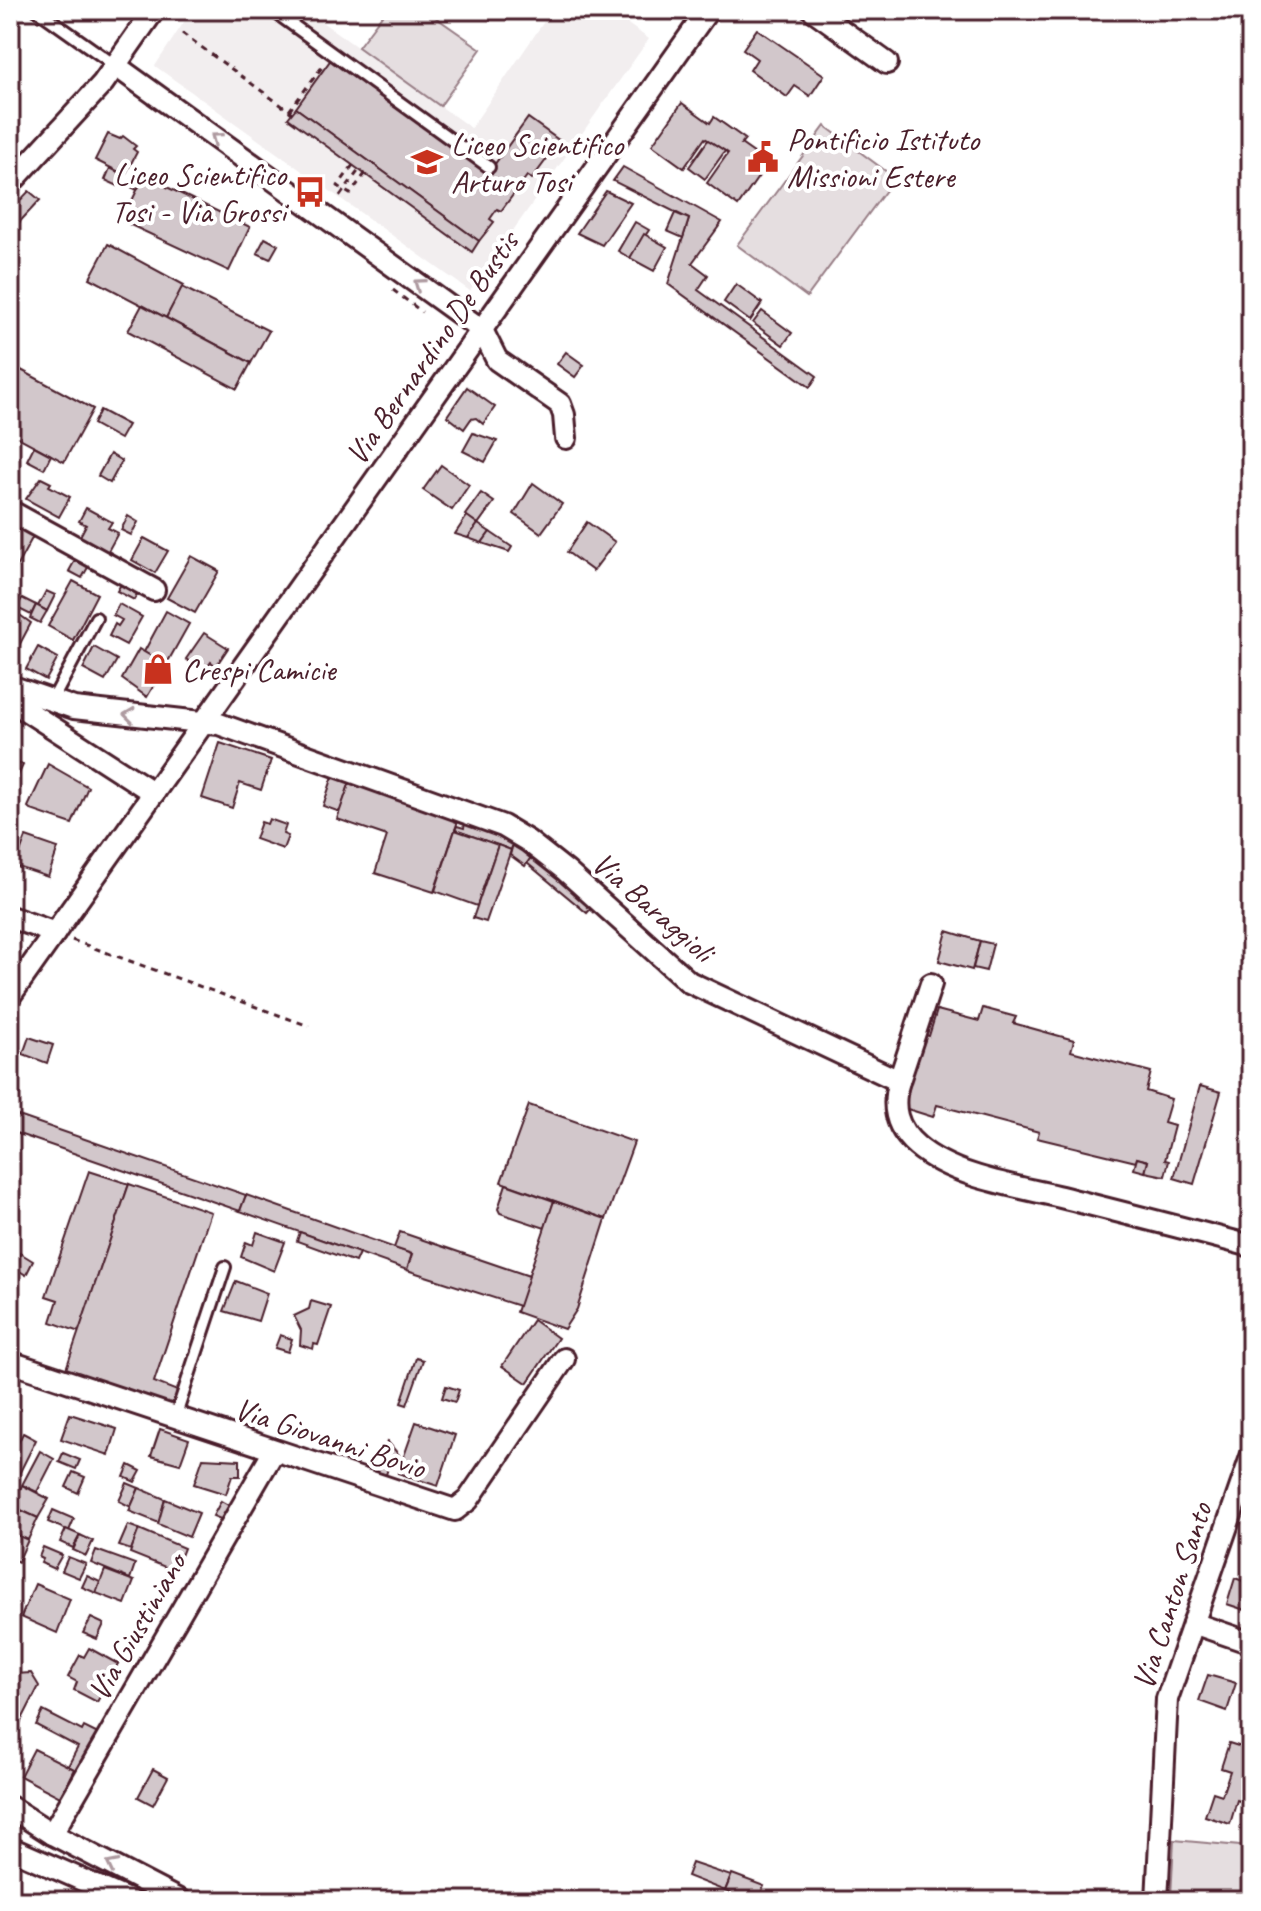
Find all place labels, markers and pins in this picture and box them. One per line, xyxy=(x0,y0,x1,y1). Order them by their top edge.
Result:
place label: Pontificio Istituto Missioni Estere xyxy=(787,119,981,197)
place label: Liceo Scientifico Arturo Tosi xyxy=(451,124,625,202)
public building icon: Pontificio Istituto Missioni Estere xyxy=(746,140,780,174)
school or university icon: Liceo Scientifico Arturo Tosi xyxy=(410,145,444,179)
place label: Liceo Scientifico Tosi - Via Grossi xyxy=(111,154,290,232)
bus stop icon: Liceo Scientifico Tosi - Via Grossi xyxy=(293,175,327,209)
place label: Crespi Camicie xyxy=(182,649,338,690)
shop icon: Crespi Camicie xyxy=(141,652,175,686)

